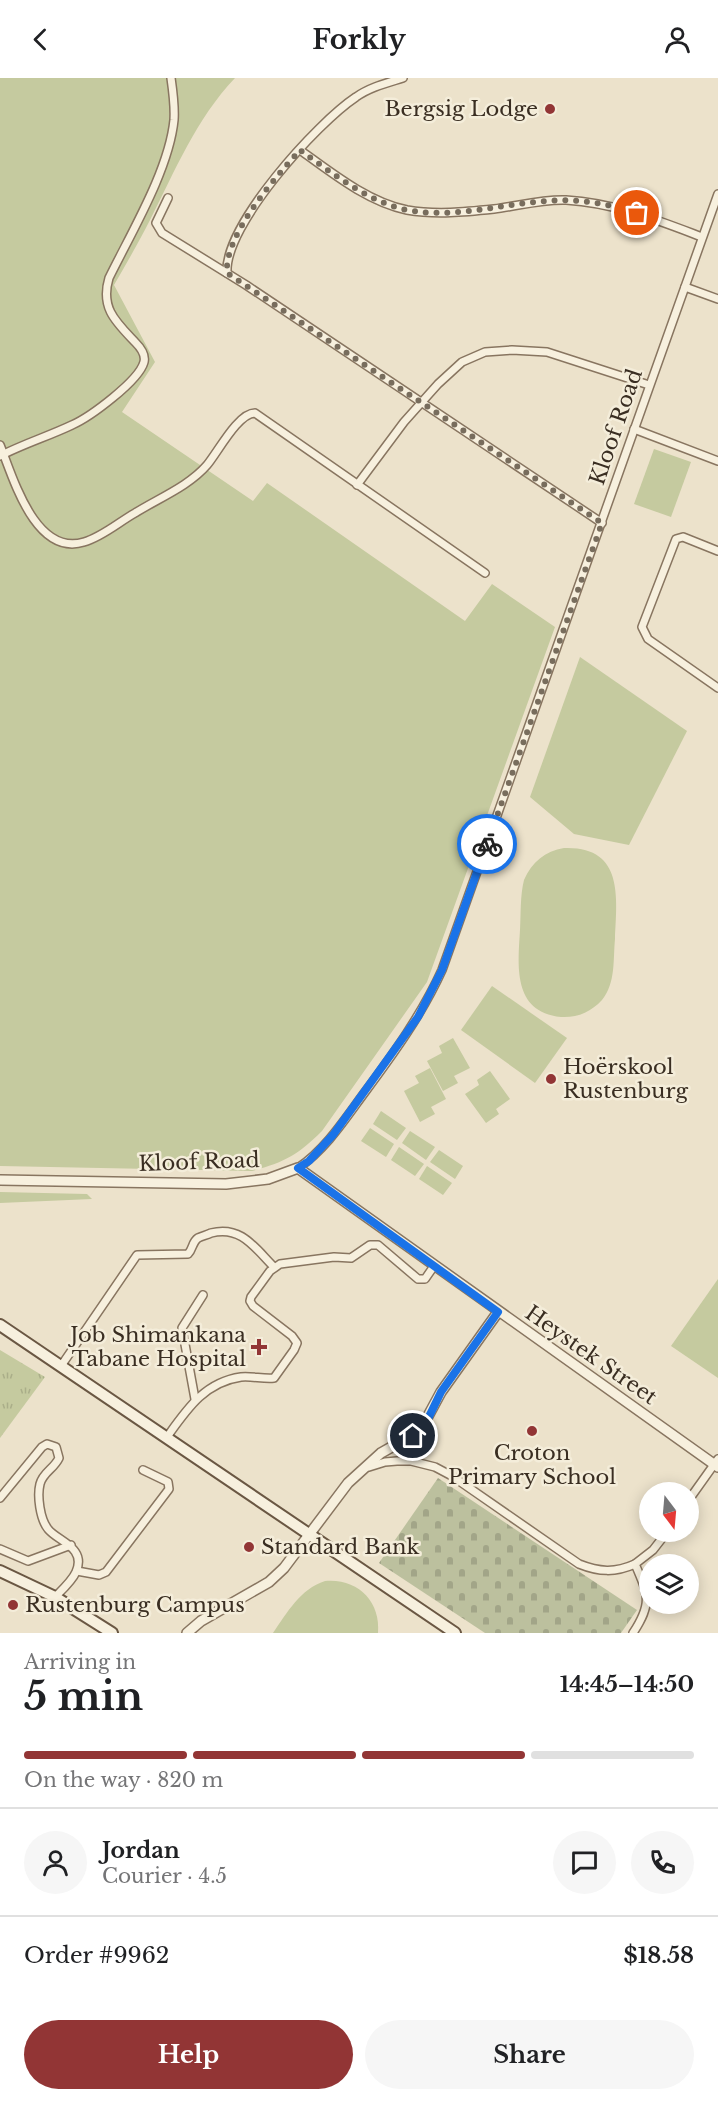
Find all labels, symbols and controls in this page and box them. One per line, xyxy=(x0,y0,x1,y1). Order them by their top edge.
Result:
icon: back xyxy=(24,23,57,56)
text: Forkly xyxy=(312,23,406,56)
icon: person xyxy=(661,23,694,56)
place label: Bergsig Lodge xyxy=(385,96,538,122)
marker: Bergsig Lodge xyxy=(543,102,557,116)
pin xyxy=(611,187,662,238)
icon: bag xyxy=(620,196,653,229)
street label: Kloof Road xyxy=(584,365,648,489)
courier xyxy=(457,814,517,874)
icon: bike xyxy=(471,828,504,861)
place label: Hoërskool Rustenburg xyxy=(563,1054,688,1104)
marker: Hoërskool Rustenburg xyxy=(544,1072,558,1086)
street label: Kloof Road xyxy=(138,1147,260,1177)
street label: Heystek Street xyxy=(520,1300,662,1410)
place label: Job Shimankana Tabane Hospital xyxy=(67,1322,246,1372)
marker: Job Shimankana Tabane Hospital xyxy=(250,1338,268,1356)
pin xyxy=(387,1410,438,1461)
icon: home xyxy=(396,1419,429,1452)
marker: Croton Primary School xyxy=(525,1424,539,1438)
place label: Croton Primary School xyxy=(448,1440,616,1490)
north arrow xyxy=(639,1482,699,1542)
map controls xyxy=(639,1482,699,1614)
place label: Standard Bank xyxy=(261,1534,420,1560)
marker: Standard Bank xyxy=(242,1540,256,1554)
button: layers xyxy=(639,1554,699,1614)
place label: Rustenburg Campus xyxy=(25,1592,245,1618)
marker: Rustenburg Campus xyxy=(6,1598,20,1612)
text: Arriving in xyxy=(24,1650,136,1674)
text: 14:45–14:50 xyxy=(560,1671,694,1698)
text: 5 min xyxy=(24,1672,143,1721)
text: On the way · 820 m xyxy=(24,1768,223,1792)
button: person xyxy=(24,1831,87,1894)
button: chat xyxy=(553,1831,616,1894)
button: phone xyxy=(631,1831,694,1894)
text: Jordan xyxy=(102,1837,180,1864)
text: Courier · 4.5 xyxy=(102,1864,227,1888)
text: Order #9962 xyxy=(24,1942,169,1969)
text: $18.58 xyxy=(623,1942,694,1969)
button: Help xyxy=(24,2020,353,2089)
button: Share xyxy=(365,2020,694,2089)

